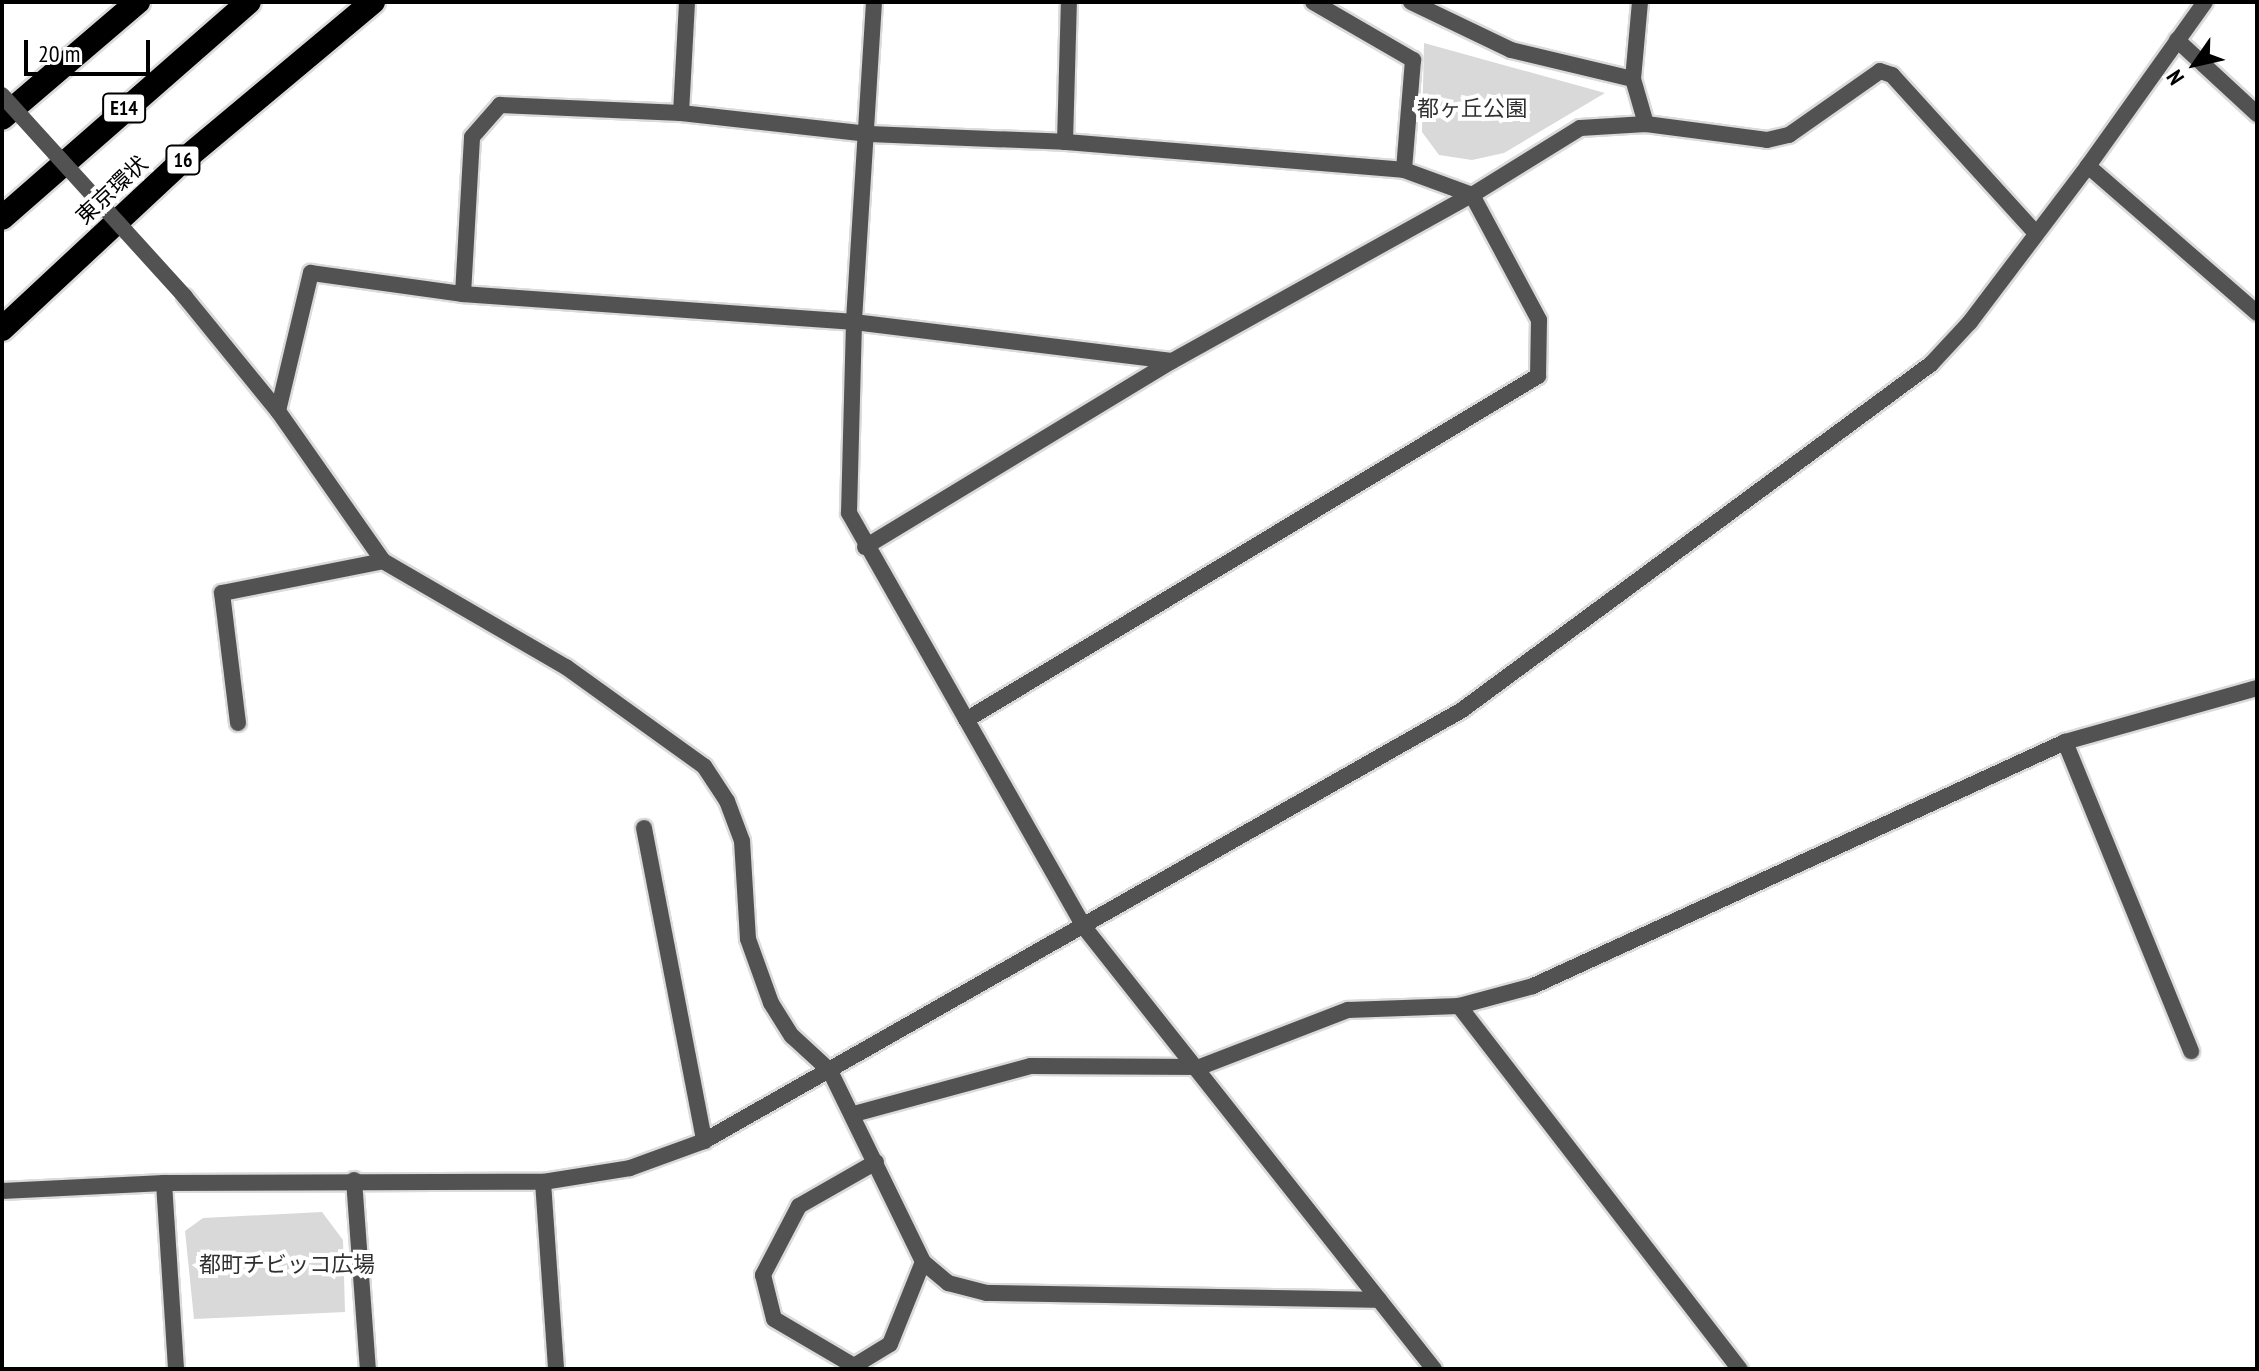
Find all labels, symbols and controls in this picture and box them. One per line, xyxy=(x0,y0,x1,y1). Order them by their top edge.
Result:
scale bar xyxy=(28,24,154,74)
north arrow xyxy=(2155,24,2235,104)
text: 20 m xyxy=(38,38,80,69)
text: N xyxy=(2160,65,2190,90)
road number: E14 xyxy=(102,92,146,124)
park label: 都ヶ丘公園 xyxy=(1417,96,1527,122)
road number: 16 xyxy=(165,144,201,176)
street label: 東京環状 xyxy=(71,150,153,230)
park label: 都町チビッコ広場 xyxy=(199,1252,375,1278)

